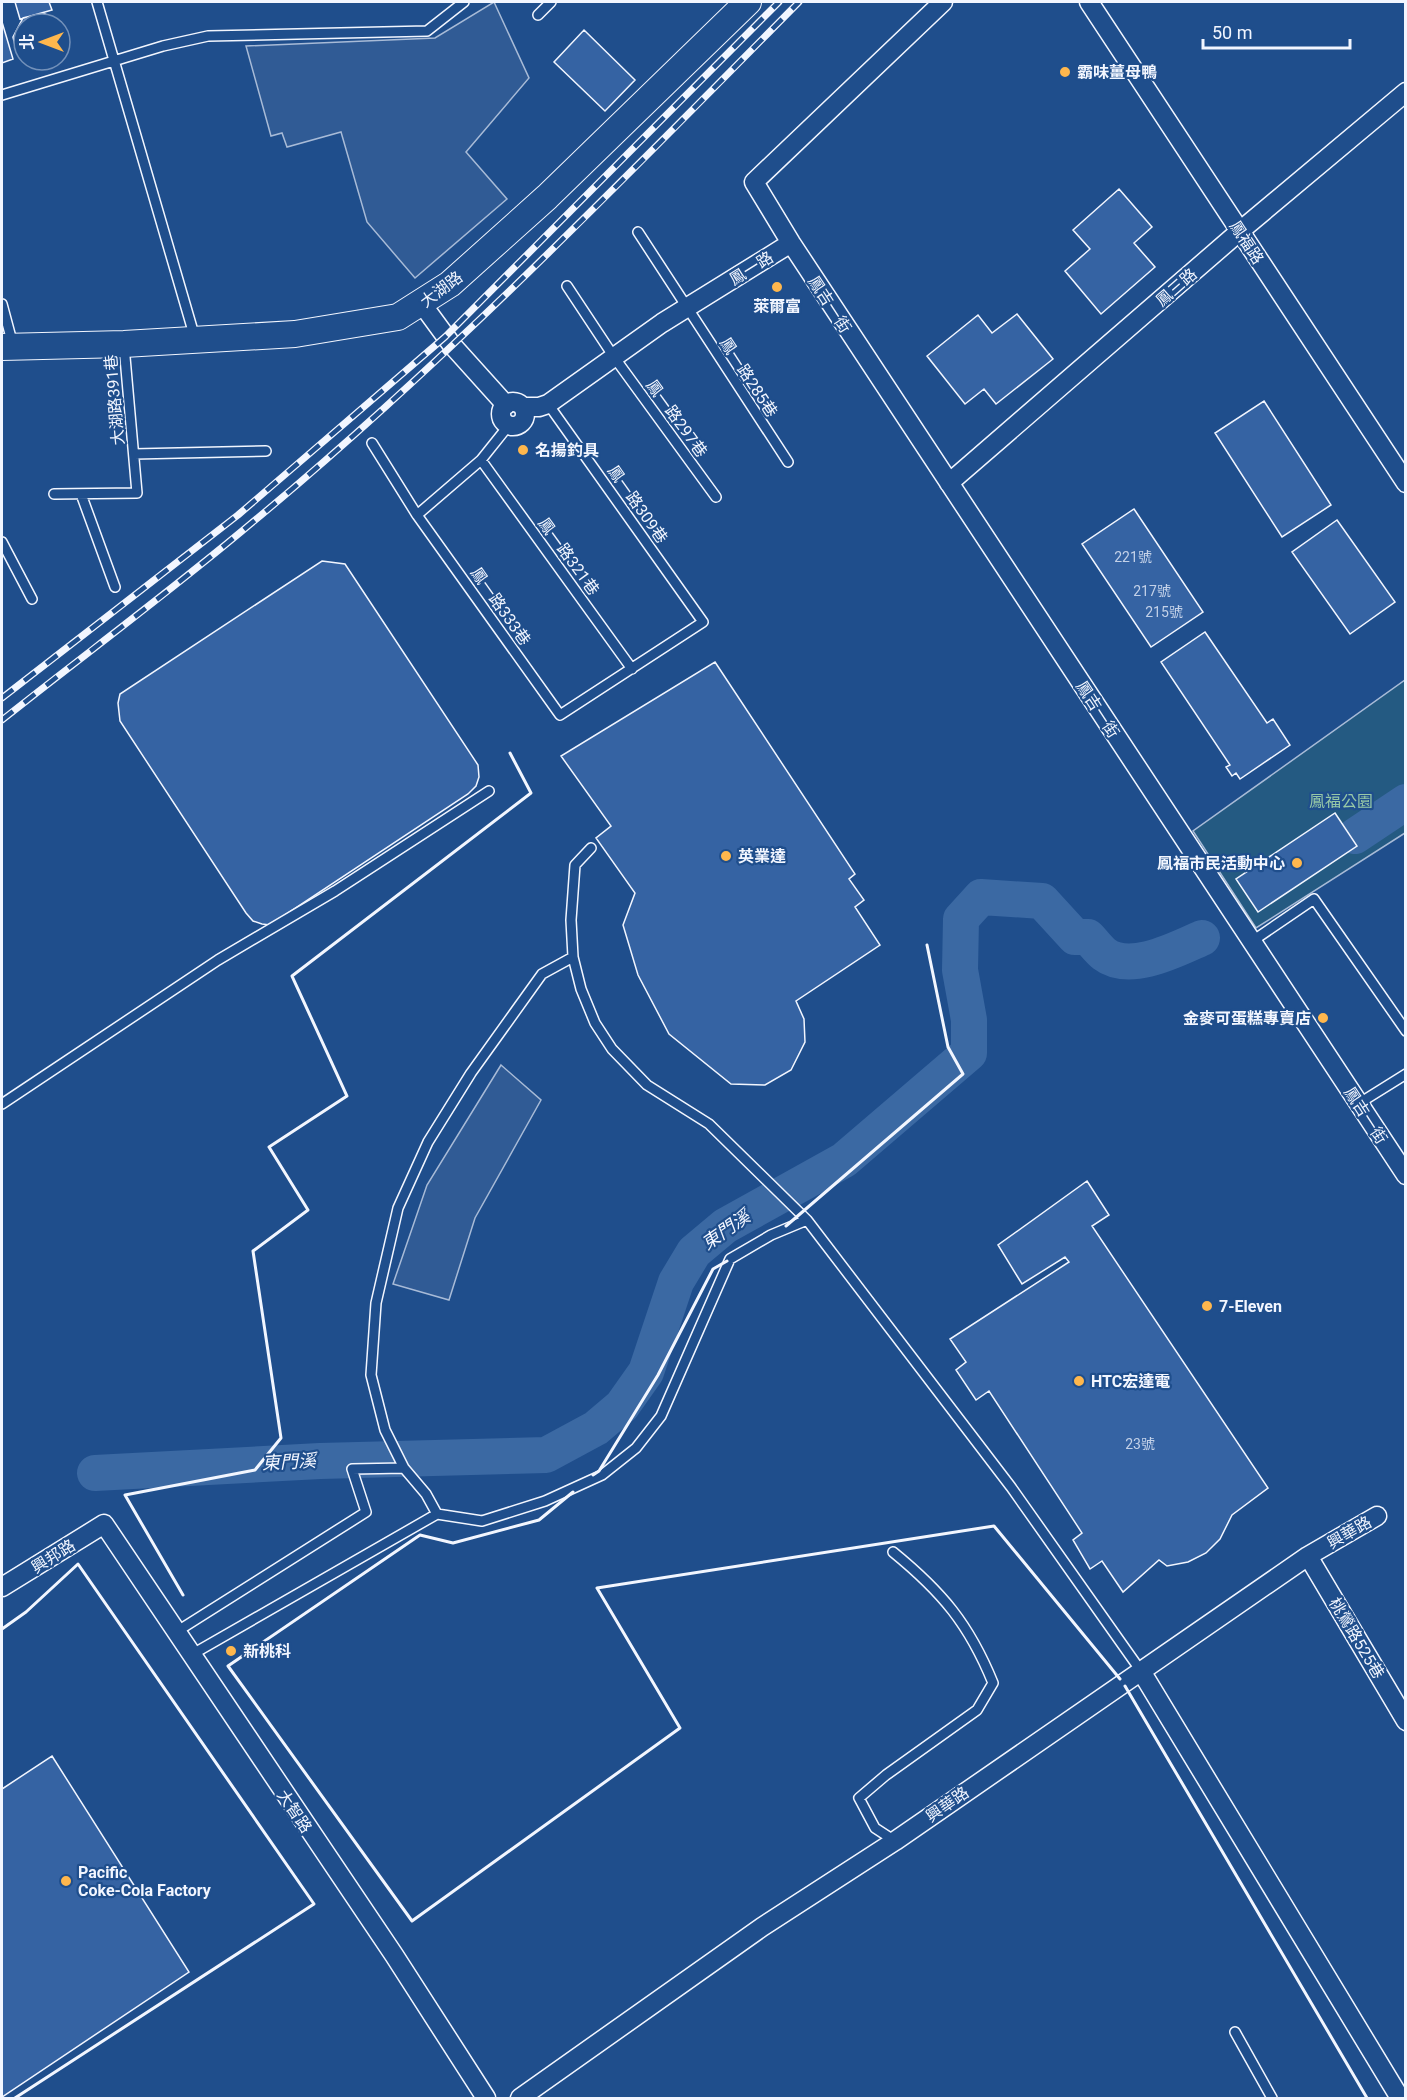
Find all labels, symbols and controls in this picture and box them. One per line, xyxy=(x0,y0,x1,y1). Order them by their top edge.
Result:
north arrow xyxy=(12,12,72,72)
scale bar xyxy=(1203,12,1350,50)
text: 50 m xyxy=(1212,22,1252,43)
text: 北 xyxy=(18,34,37,50)
place label: 霸味薑母鴨 xyxy=(1077,63,1157,82)
marker: 霸味薑母鴨 xyxy=(1058,65,1072,79)
street label: 鳳福路 xyxy=(1226,217,1268,268)
street label: 鳳一路 xyxy=(726,248,777,289)
street label: 鳳三路 xyxy=(1152,264,1201,310)
street label: 大湖路 xyxy=(416,267,466,311)
street label: 鳳吉一街 xyxy=(804,272,855,336)
marker: 萊爾富 xyxy=(770,280,784,294)
place label: 萊爾富 xyxy=(753,297,801,316)
street label: 鳳一路285巷 xyxy=(716,334,781,421)
street label: 大湖路391巷 xyxy=(101,354,128,446)
street label: 鳳一路297巷 xyxy=(642,376,711,461)
place label: 名揚釣具 xyxy=(535,441,599,460)
marker: 名揚釣具 xyxy=(516,443,530,457)
street label: 鳳一路309巷 xyxy=(604,462,671,547)
street label: 鳳一路321巷 xyxy=(534,514,603,599)
house number: 221號 xyxy=(1114,549,1152,565)
street label: 鳳一路333巷 xyxy=(467,564,534,649)
house number: 217號 xyxy=(1133,583,1171,599)
house number: 215號 xyxy=(1145,604,1183,620)
street label: 鳳吉一街 xyxy=(1072,677,1123,741)
park label: 鳳福公園 xyxy=(1309,792,1373,811)
place label: 英業達 xyxy=(738,847,786,866)
marker: 英業達 xyxy=(719,849,733,863)
place label: 鳳福市民活動中心 xyxy=(1157,854,1285,873)
marker: 鳳福市民活動中心 xyxy=(1290,856,1304,870)
place label: 金麥可蛋糕專賣店 xyxy=(1183,1009,1311,1028)
marker: 金麥可蛋糕專賣店 xyxy=(1316,1011,1330,1025)
street label: 鳳吉一街 xyxy=(1340,1083,1391,1147)
water label: 東門溪 xyxy=(698,1204,756,1254)
place label: 7-Eleven xyxy=(1219,1297,1282,1316)
marker: 7-Eleven xyxy=(1200,1299,1214,1313)
place label: HTC宏達電 xyxy=(1091,1372,1170,1391)
marker: HTC宏達電 xyxy=(1072,1374,1086,1388)
house number: 23號 xyxy=(1125,1436,1155,1452)
water label: 東門溪 xyxy=(261,1449,319,1473)
street label: 興華路 xyxy=(1324,1512,1375,1553)
street label: 興邦路 xyxy=(28,1536,79,1577)
street label: 桃鶯路525巷 xyxy=(1325,1594,1388,1682)
place label: 新桃科 xyxy=(243,1642,291,1661)
marker: 新桃科 xyxy=(224,1644,238,1658)
street label: 興華路 xyxy=(922,1783,972,1826)
street label: 大智路 xyxy=(273,1786,316,1836)
place label: Pacific Coke-Cola Factory xyxy=(78,1863,212,1900)
marker: Pacific Coke-Cola Factory xyxy=(59,1874,73,1888)

